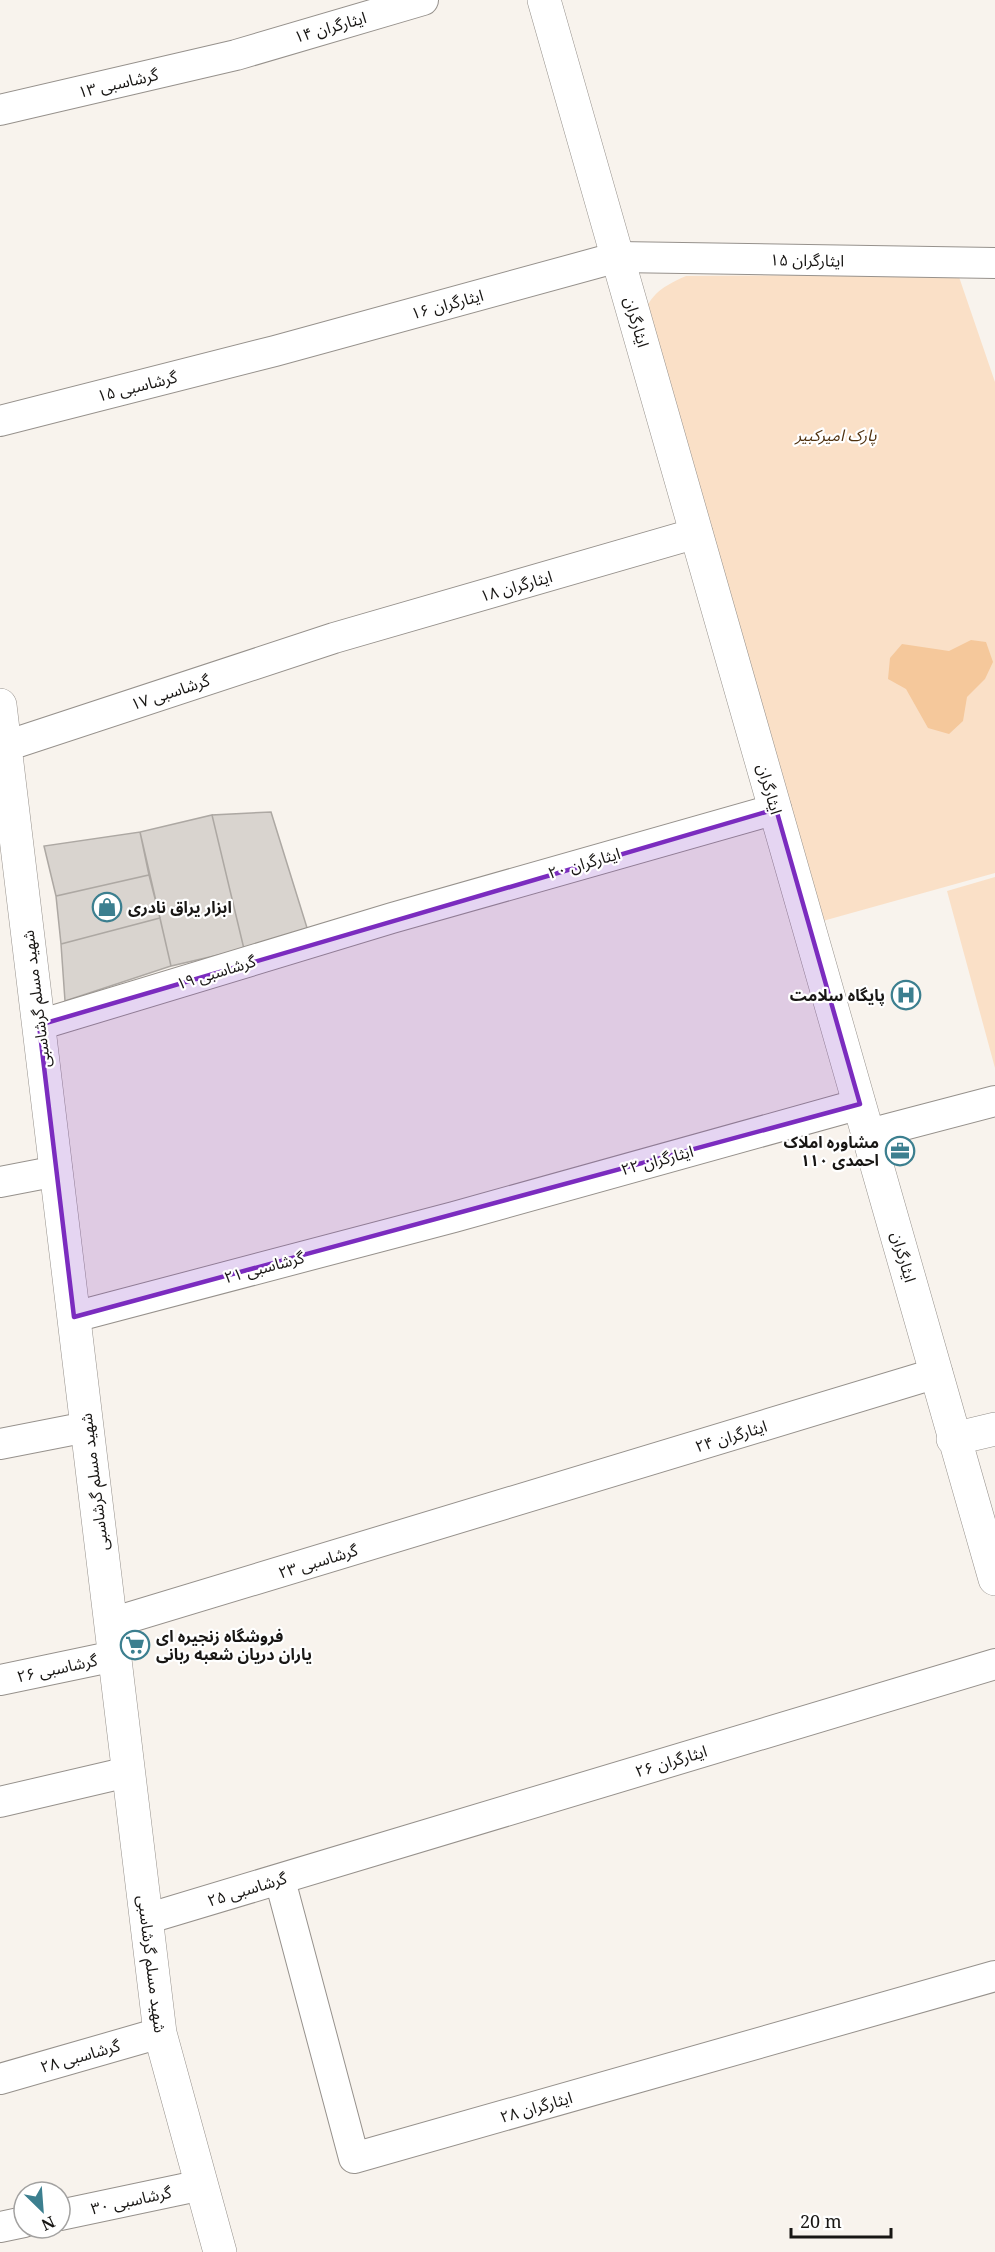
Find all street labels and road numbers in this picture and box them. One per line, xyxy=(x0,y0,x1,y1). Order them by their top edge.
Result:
street label: ایثارگران ۱۴ xyxy=(291,6,369,48)
street label: گرشاسبی ۱۳ xyxy=(76,63,161,103)
street label: ایثارگران ۱۵ xyxy=(770,248,844,272)
street label: ایثارگران ۱۶ xyxy=(408,284,486,324)
street label: ایثارگران xyxy=(619,294,655,350)
street label: گرشاسبی ۱۵ xyxy=(95,365,180,407)
street label: ایثارگران ۱۸ xyxy=(477,565,555,607)
street label: گرشاسبی ۱۷ xyxy=(128,669,213,715)
street label: ایثارگران xyxy=(752,761,788,817)
street label: ایثارگران ۲۰ xyxy=(545,842,623,884)
street label: شهید مسلم گرشاسبی xyxy=(17,929,57,1069)
street label: گرشاسبی ۱۹ xyxy=(174,949,259,994)
street label: ایثارگران ۲۲ xyxy=(618,1140,696,1180)
street label: ایثارگران xyxy=(886,1229,922,1285)
street label: گرشاسبی ۲۱ xyxy=(222,1246,307,1288)
street label: شهید مسلم گرشاسبی xyxy=(75,1412,115,1552)
street label: ایثارگران ۲۴ xyxy=(692,1415,770,1457)
street label: گرشاسبی ۲۳ xyxy=(276,1538,361,1583)
street label: گرشاسبی ۲۶ xyxy=(15,1649,100,1687)
street label: ایثارگران ۲۶ xyxy=(632,1740,710,1782)
street label: گرشاسبی ۲۵ xyxy=(205,1866,290,1911)
street label: شهید مسلم گرشاسبی xyxy=(131,1894,171,2034)
street label: گرشاسبی ۲۸ xyxy=(38,2034,123,2078)
street label: ایثارگران ۲۸ xyxy=(497,2086,575,2128)
street label: گرشاسبی ۳۰ xyxy=(89,2181,174,2219)

